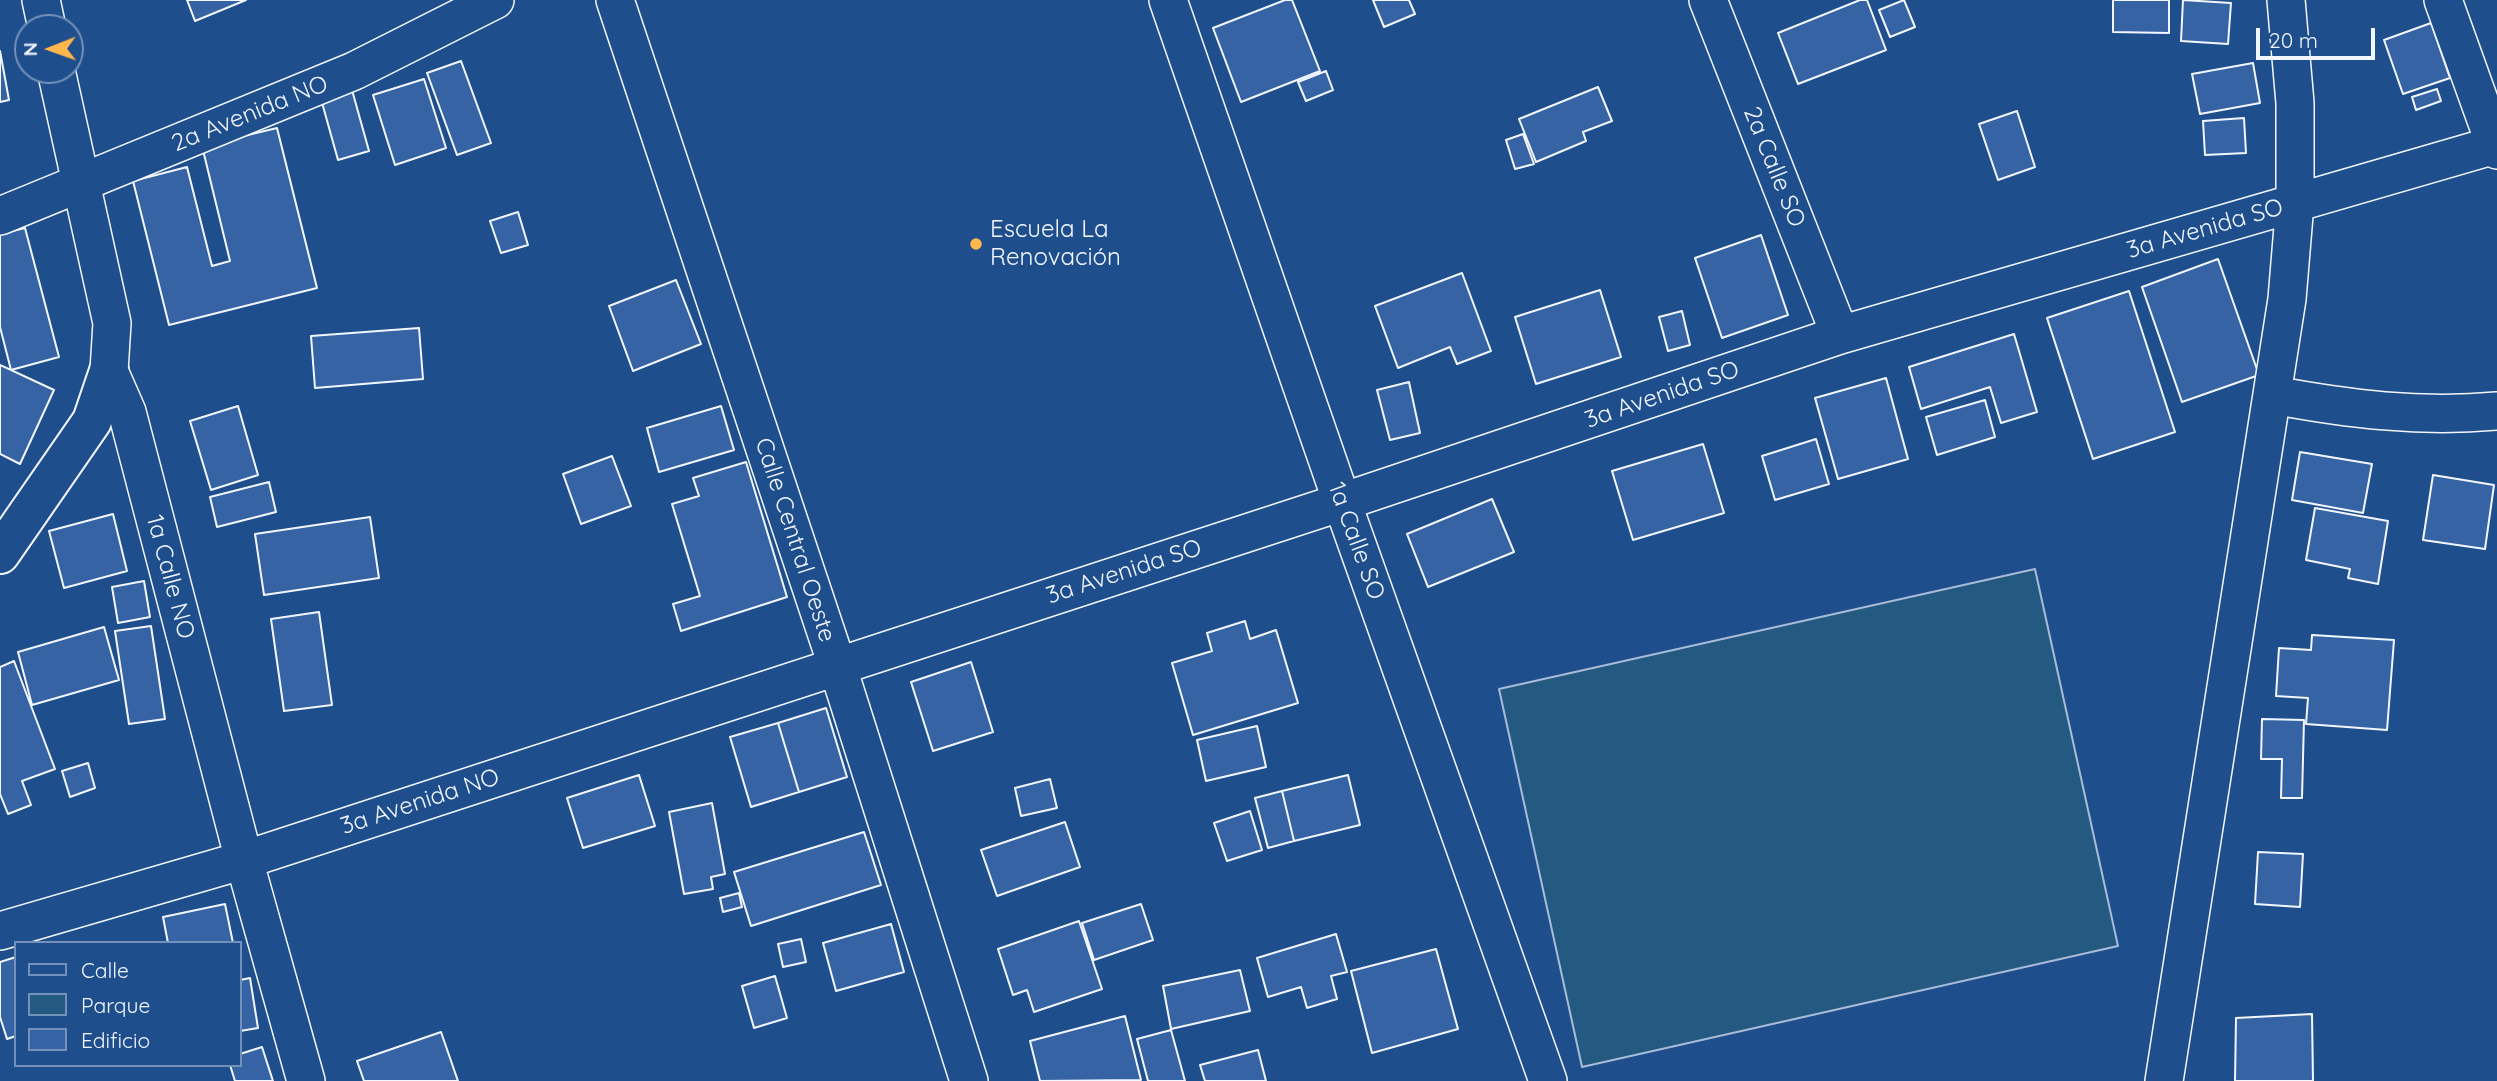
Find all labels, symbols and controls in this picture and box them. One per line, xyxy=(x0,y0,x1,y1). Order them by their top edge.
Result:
north arrow xyxy=(14,14,84,84)
scale bar xyxy=(2259,14,2378,58)
text: 20 m xyxy=(2269,27,2318,53)
text: N xyxy=(18,42,42,57)
street label: 2a Avenida NO xyxy=(168,70,332,158)
street label: 2a Calle SO xyxy=(1737,103,1811,231)
street label: 3a Avenida SO xyxy=(2124,193,2286,265)
place label: Escuela La Renovación xyxy=(990,216,1121,272)
marker: Escuela La Renovación xyxy=(968,236,984,252)
street label: 3a Avenida SO xyxy=(1581,355,1743,435)
street label: Calle Central Oeste xyxy=(748,434,842,646)
street label: 1a Calle SO xyxy=(1321,478,1391,604)
street label: 1a Calle NO xyxy=(140,512,200,642)
street label: 3a Avenida SO xyxy=(1043,533,1205,611)
street label: 3a Avenida NO xyxy=(337,763,503,841)
legend xyxy=(14,941,242,1067)
text: Calle xyxy=(81,957,129,983)
text: Parque xyxy=(81,992,150,1018)
text: Edificio xyxy=(81,1027,150,1053)

